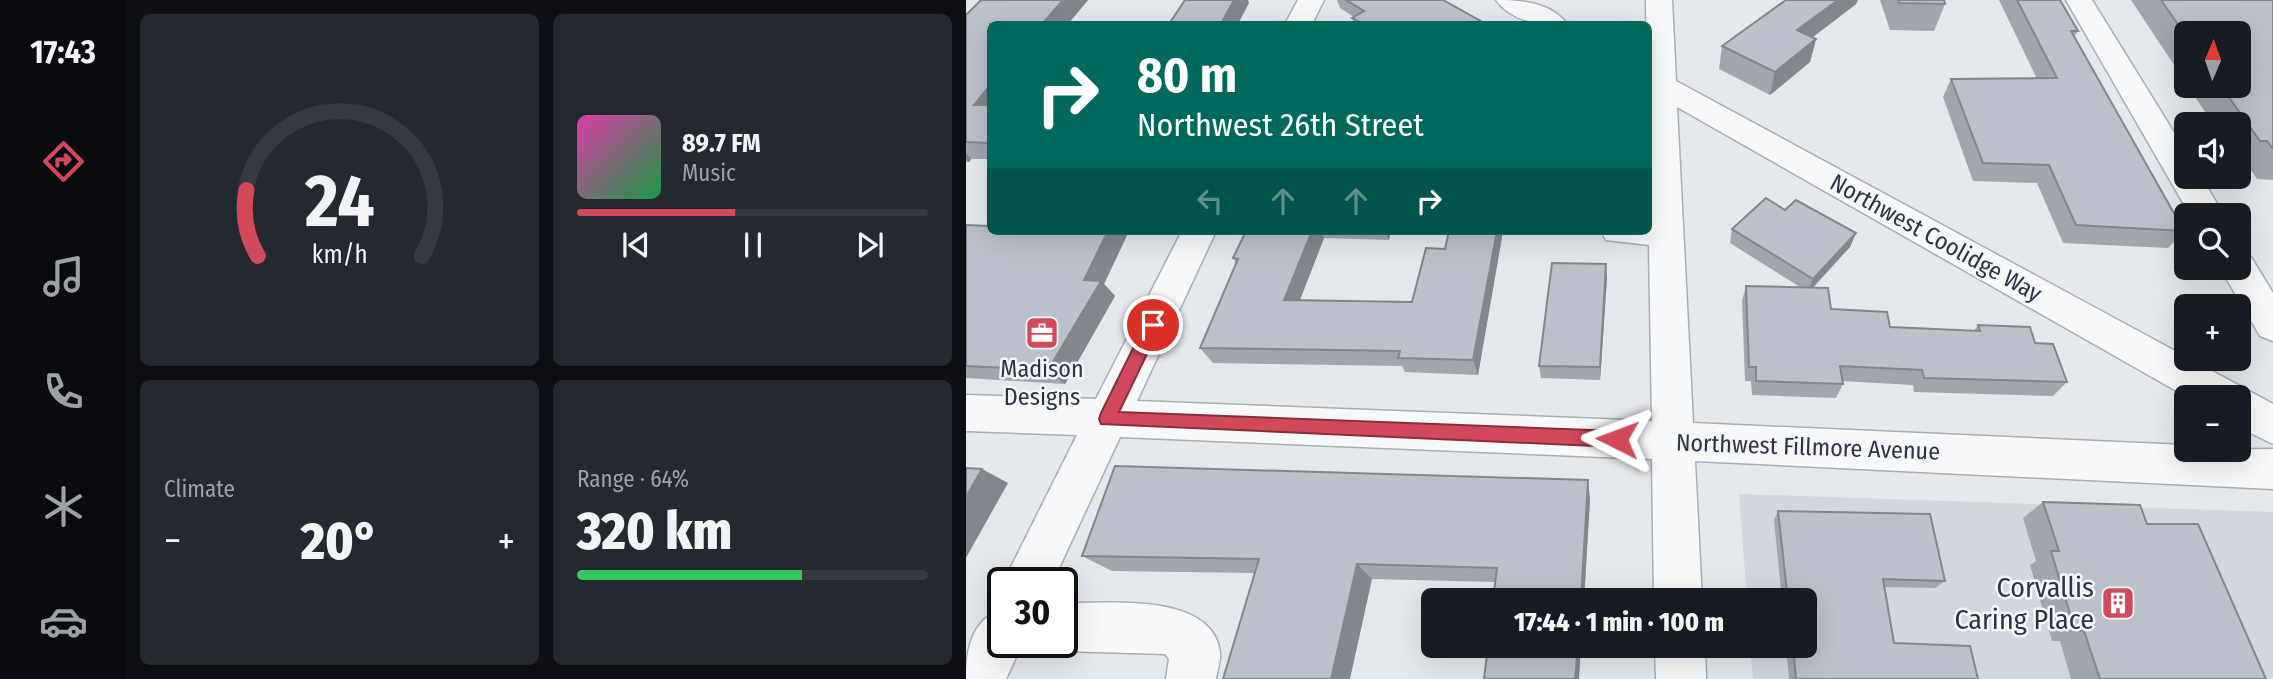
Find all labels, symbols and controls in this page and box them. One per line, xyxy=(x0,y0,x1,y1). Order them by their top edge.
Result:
north arrow xyxy=(2174,21,2250,98)
map controls xyxy=(2174,21,2251,462)
text: 17:43 xyxy=(30,33,96,71)
text: 80 m xyxy=(1137,46,1237,105)
icon: right xyxy=(1022,49,1113,140)
text: Northwest 26th Street xyxy=(1137,106,1424,144)
button: sound xyxy=(2174,112,2251,189)
text: 89.7 FM xyxy=(682,128,761,159)
icon: directions xyxy=(39,137,88,186)
text: 24 xyxy=(304,158,374,245)
text: Music xyxy=(682,159,736,187)
street label: Northwest Coolidge Way xyxy=(1825,168,2047,308)
icon: left xyxy=(1191,182,1229,220)
icon: ahead xyxy=(1264,182,1302,220)
icon: ahead xyxy=(1337,182,1375,220)
icon: right xyxy=(1410,182,1448,220)
button: search xyxy=(2174,203,2251,280)
icon: previous xyxy=(617,226,655,264)
icon: pause xyxy=(734,226,772,264)
icon: next xyxy=(851,226,889,264)
text: km/h xyxy=(312,240,367,270)
icon: music xyxy=(39,252,88,301)
button: + xyxy=(2174,294,2251,371)
pin xyxy=(1123,295,1183,355)
icon: arrive xyxy=(1134,306,1172,344)
office icon: Madison Designs xyxy=(1023,314,1061,352)
place label: Madison Designs xyxy=(1000,355,1084,411)
icon: phone xyxy=(39,367,88,416)
button: − xyxy=(2174,385,2251,462)
position arrow xyxy=(1580,402,1654,476)
street label: Northwest Fillmore Avenue xyxy=(1675,428,1941,466)
text: Range · 64% xyxy=(577,465,689,493)
text: Climate xyxy=(164,475,235,503)
icon: climate xyxy=(39,482,88,531)
text: 320 km xyxy=(577,500,732,563)
text: 20° xyxy=(301,510,378,573)
text: − xyxy=(164,518,181,564)
text: + xyxy=(498,518,515,564)
speed limit sign: 30 xyxy=(987,567,1078,658)
place label: Corvallis Caring Place xyxy=(1954,571,2094,636)
building icon: Corvallis Caring Place xyxy=(2099,584,2137,622)
icon: car xyxy=(39,597,88,646)
text: 17:44 · 1 min · 100 m xyxy=(1514,607,1724,638)

